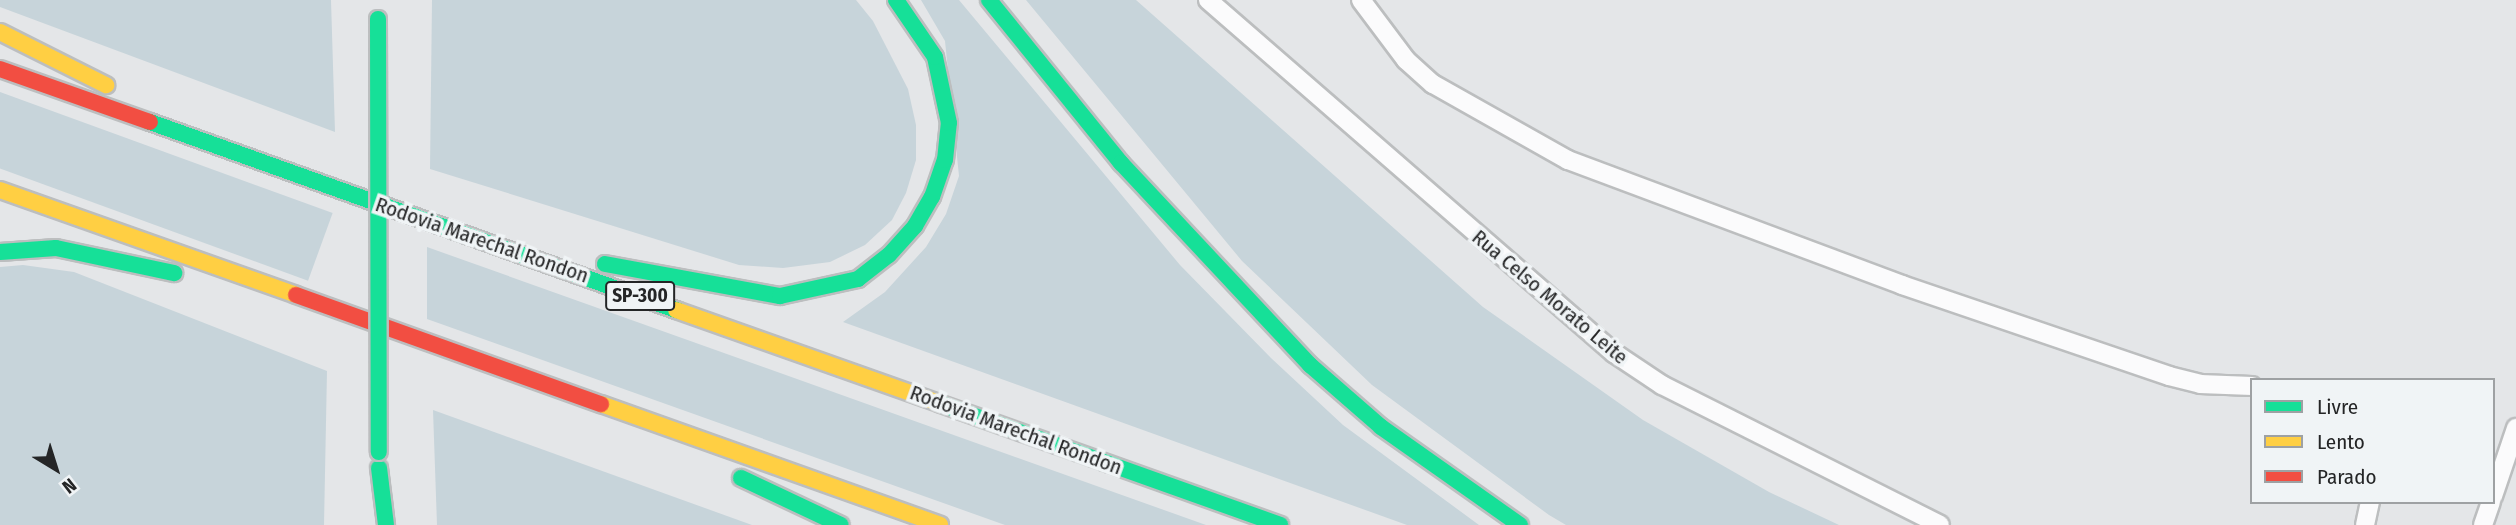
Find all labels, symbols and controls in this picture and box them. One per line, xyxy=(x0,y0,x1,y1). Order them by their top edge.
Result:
street label: Rodovia Marechal Rondon xyxy=(372,192,592,288)
street label: Rua Celso Morato Leite xyxy=(1467,224,1633,370)
road number: SP-300 xyxy=(605,280,675,312)
legend xyxy=(2250,378,2495,504)
street label: Rodovia Marechal Rondon xyxy=(907,380,1125,480)
text: Livre xyxy=(2317,394,2358,420)
text: Lento xyxy=(2317,429,2365,455)
north arrow xyxy=(21,434,91,504)
text: Parado xyxy=(2317,464,2376,490)
text: N xyxy=(58,473,81,499)

